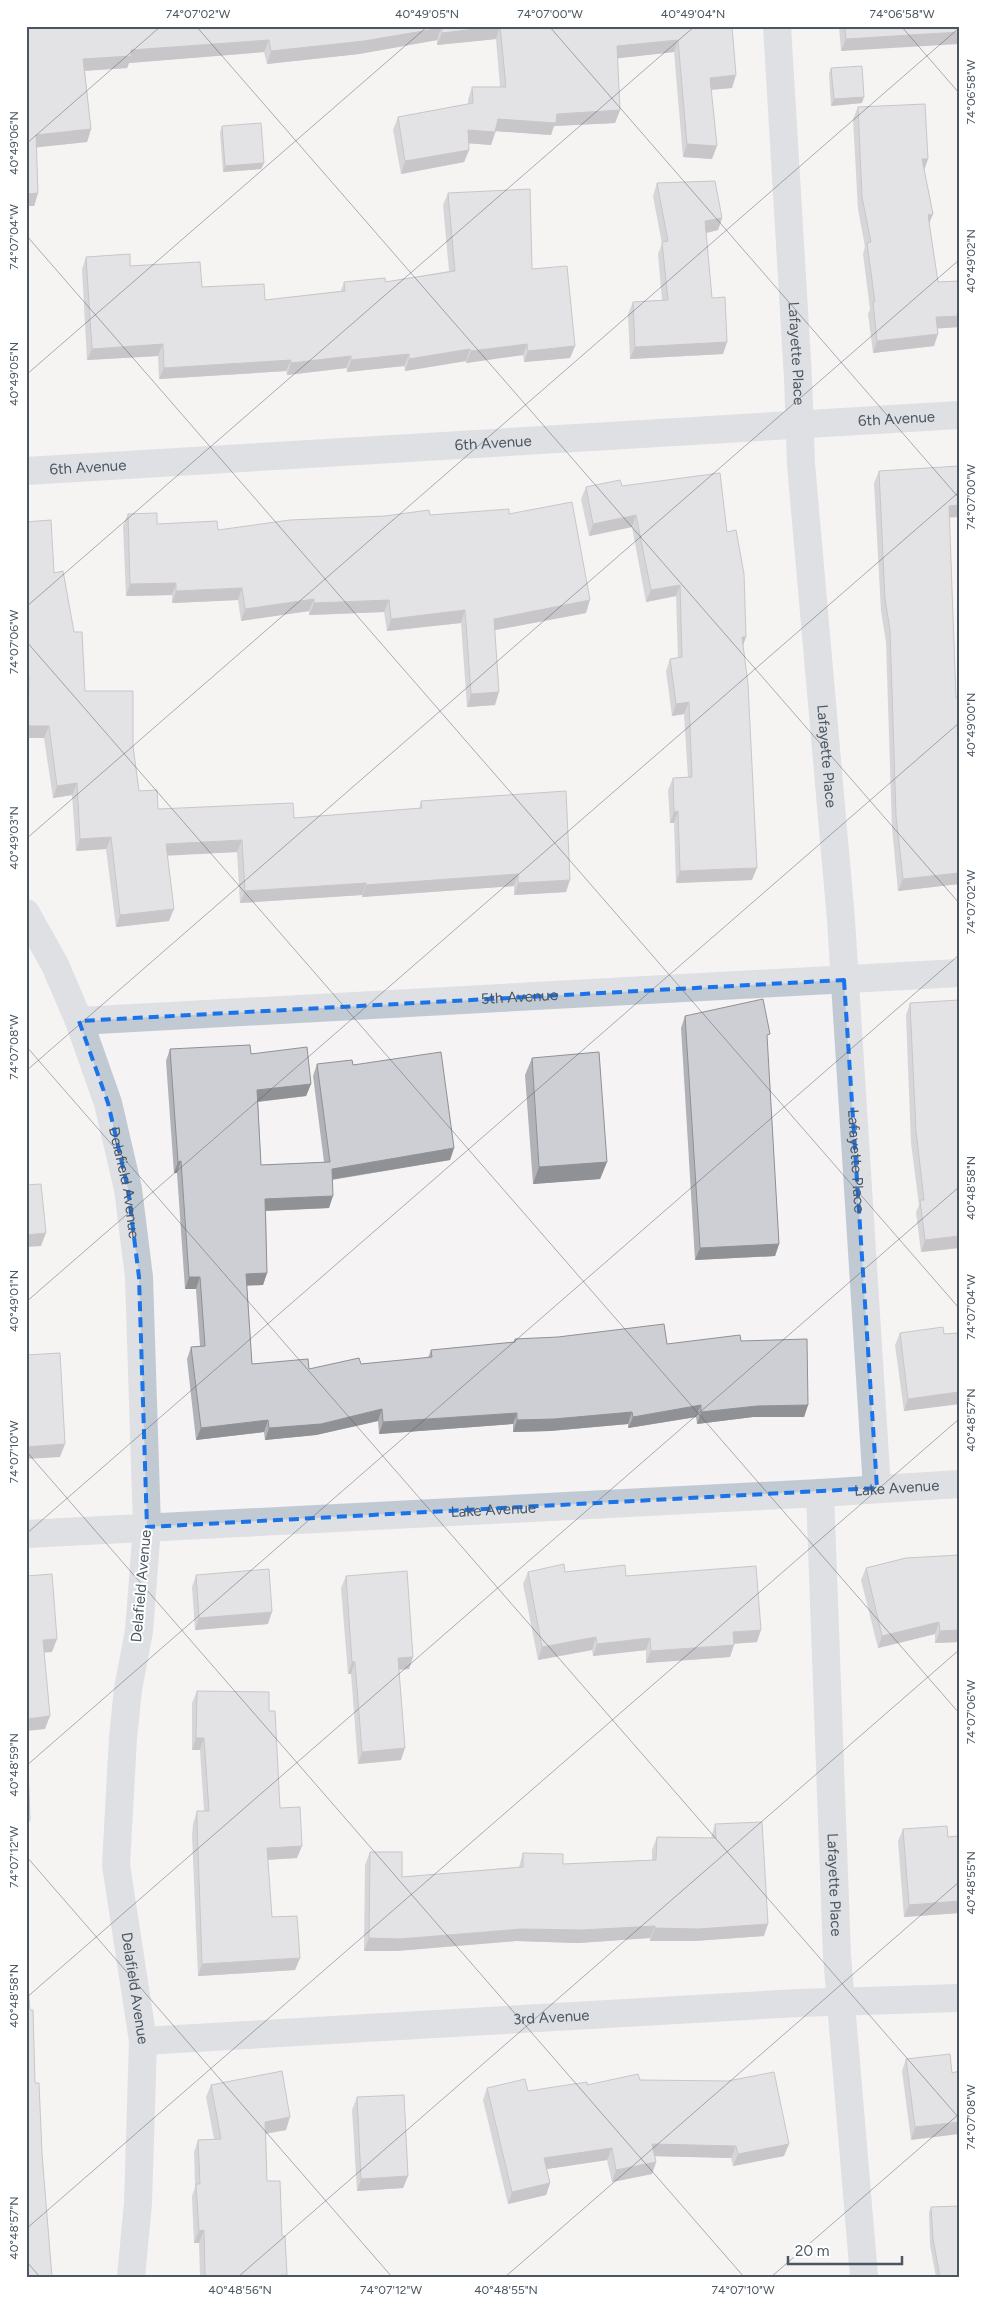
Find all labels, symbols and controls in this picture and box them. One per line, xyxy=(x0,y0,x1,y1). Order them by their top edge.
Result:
text: 74°07'02"W xyxy=(166,7,231,21)
text: 40°49'05"N xyxy=(395,7,459,21)
text: 74°07'00"W xyxy=(517,7,583,21)
text: 40°49'04"N xyxy=(661,7,725,21)
text: 74°06'58"W xyxy=(870,7,935,21)
text: 74°06'58"W xyxy=(964,59,978,124)
text: 40°49'06"N xyxy=(7,111,21,175)
text: 74°07'04"W xyxy=(7,204,21,270)
text: 40°49'02"N xyxy=(964,229,978,293)
street label: Lafayette Place xyxy=(784,301,808,405)
text: 40°49'05"N xyxy=(7,342,21,406)
street label: 6th Avenue xyxy=(857,407,935,430)
street label: 6th Avenue xyxy=(454,432,532,454)
street label: 6th Avenue xyxy=(49,456,127,479)
text: 74°07'00"W xyxy=(964,464,978,530)
text: 74°07'06"W xyxy=(7,609,21,674)
text: 40°49'00"N xyxy=(964,693,978,757)
street label: Lafayette Place xyxy=(813,704,840,809)
text: 40°49'03"N xyxy=(7,806,21,870)
text: 74°07'02"W xyxy=(964,869,978,934)
street label: 5th Avenue xyxy=(480,986,558,1008)
text: 74°07'08"W xyxy=(7,1014,21,1080)
street label: Lafayette Place xyxy=(844,1109,869,1213)
street label: Delafield Avenue xyxy=(105,1125,143,1240)
text: 40°48'58"N xyxy=(964,1156,978,1220)
text: 40°49'01"N xyxy=(7,1270,21,1332)
text: 74°07'04"W xyxy=(964,1274,978,1340)
text: 40°48'57"N xyxy=(964,1388,978,1452)
text: 74°07'10"W xyxy=(7,1420,21,1483)
street label: Lake Avenue xyxy=(854,1476,940,1500)
street label: Lake Avenue xyxy=(450,1499,536,1521)
street label: Delafield Avenue xyxy=(127,1529,155,1643)
text: 74°07'06"W xyxy=(964,1679,978,1744)
text: 40°48'59"N xyxy=(7,1733,21,1797)
text: 74°07'12"W xyxy=(7,1826,21,1888)
street label: Lafayette Place xyxy=(823,1833,845,1937)
text: 40°48'55"N xyxy=(964,1851,978,1915)
street label: Delafield Avenue xyxy=(117,1931,152,2046)
text: 40°48'58"N xyxy=(7,1964,21,2028)
street label: 3rd Avenue xyxy=(513,2006,590,2029)
text: 74°07'08"W xyxy=(964,2084,978,2150)
text: 40°48'57"N xyxy=(7,2196,21,2260)
scale bar xyxy=(788,2233,901,2265)
text: 20 m xyxy=(795,2242,829,2260)
text: 40°48'56"N xyxy=(208,2283,272,2297)
text: 74°07'12"W xyxy=(360,2283,422,2297)
text: 40°48'55"N xyxy=(474,2283,538,2297)
text: 74°07'10"W xyxy=(712,2283,775,2297)

